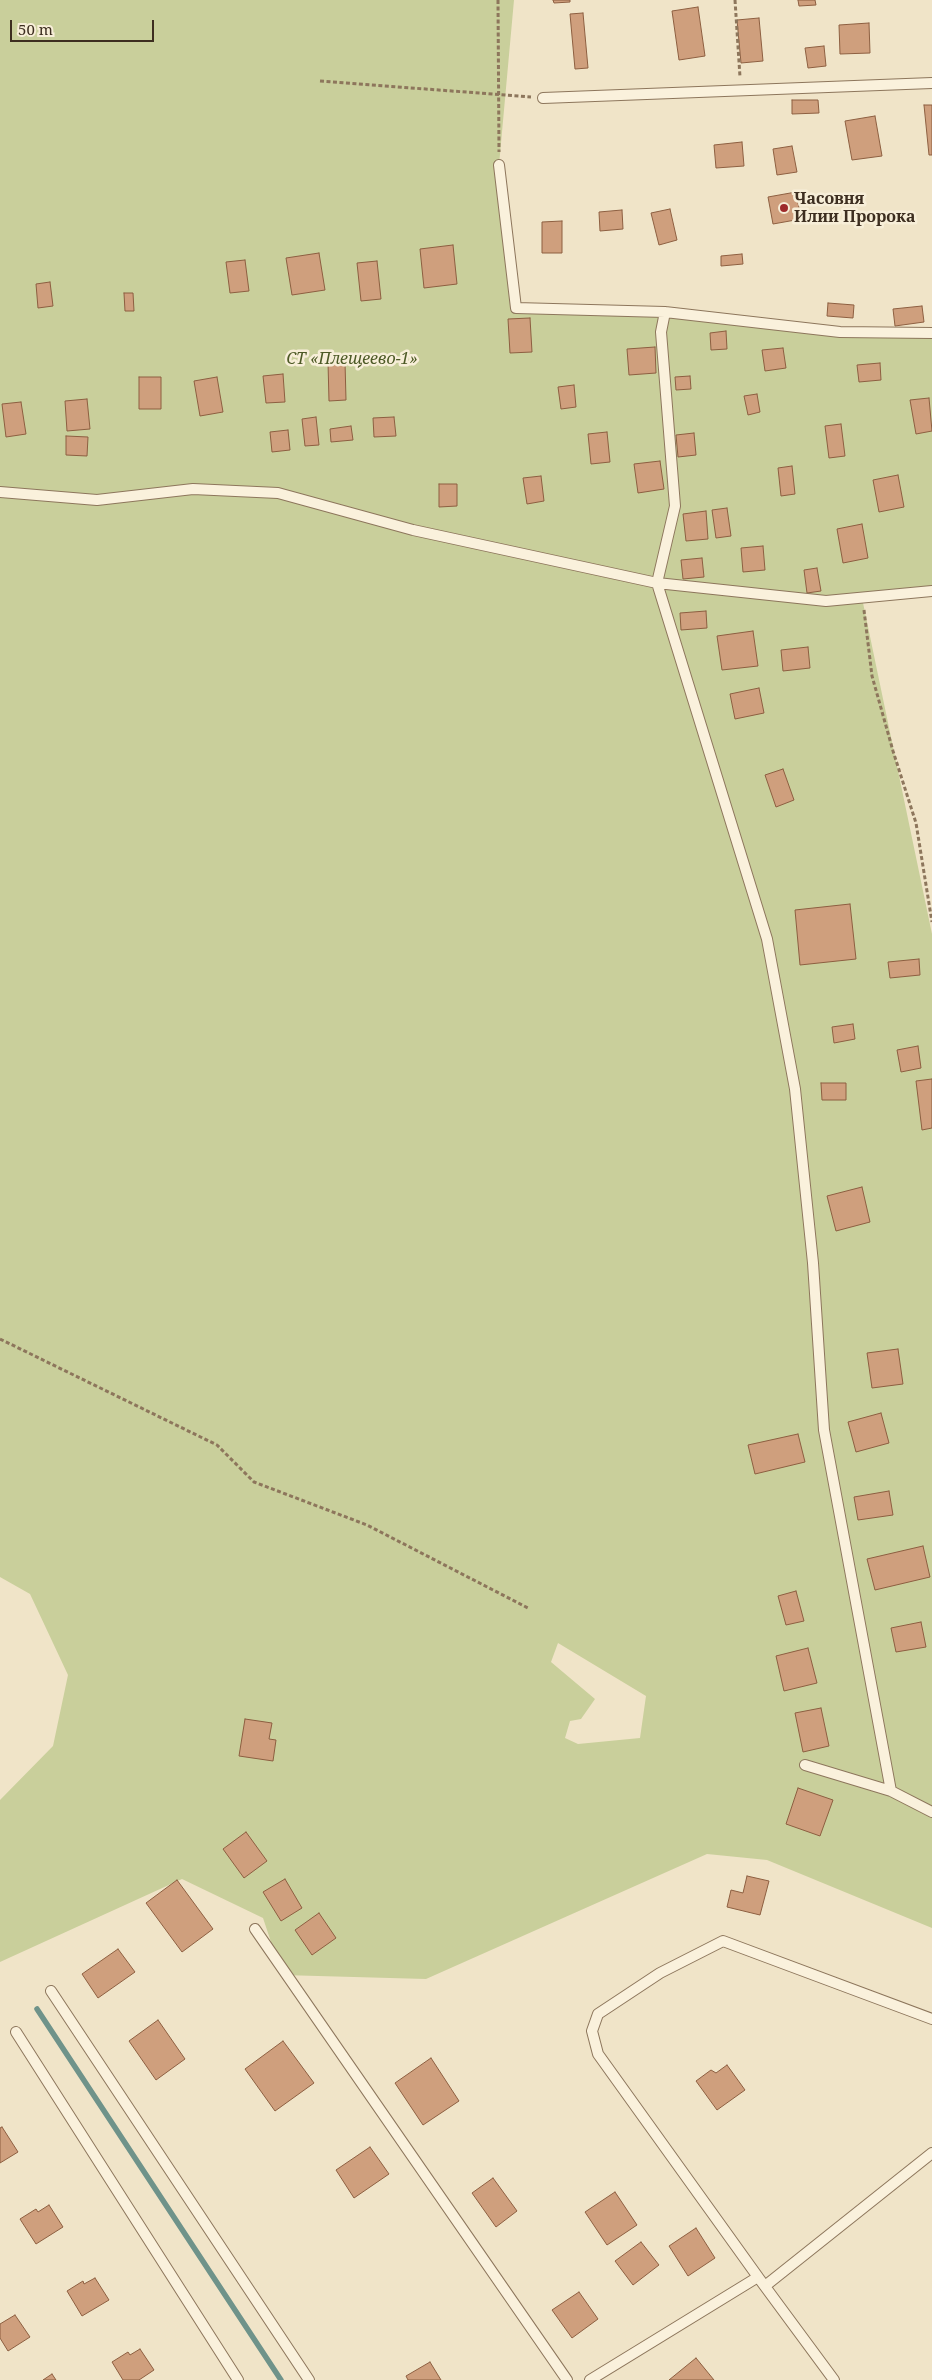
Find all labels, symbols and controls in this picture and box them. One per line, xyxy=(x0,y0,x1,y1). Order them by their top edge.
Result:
scale bar xyxy=(12,10,156,42)
text: 50 m xyxy=(18,19,53,39)
place label: Часовня Илии Пророка xyxy=(794,189,915,227)
marker: Часовня Илии Пророка xyxy=(778,202,790,214)
park label: СТ «Плещеево-1» xyxy=(286,349,418,369)

